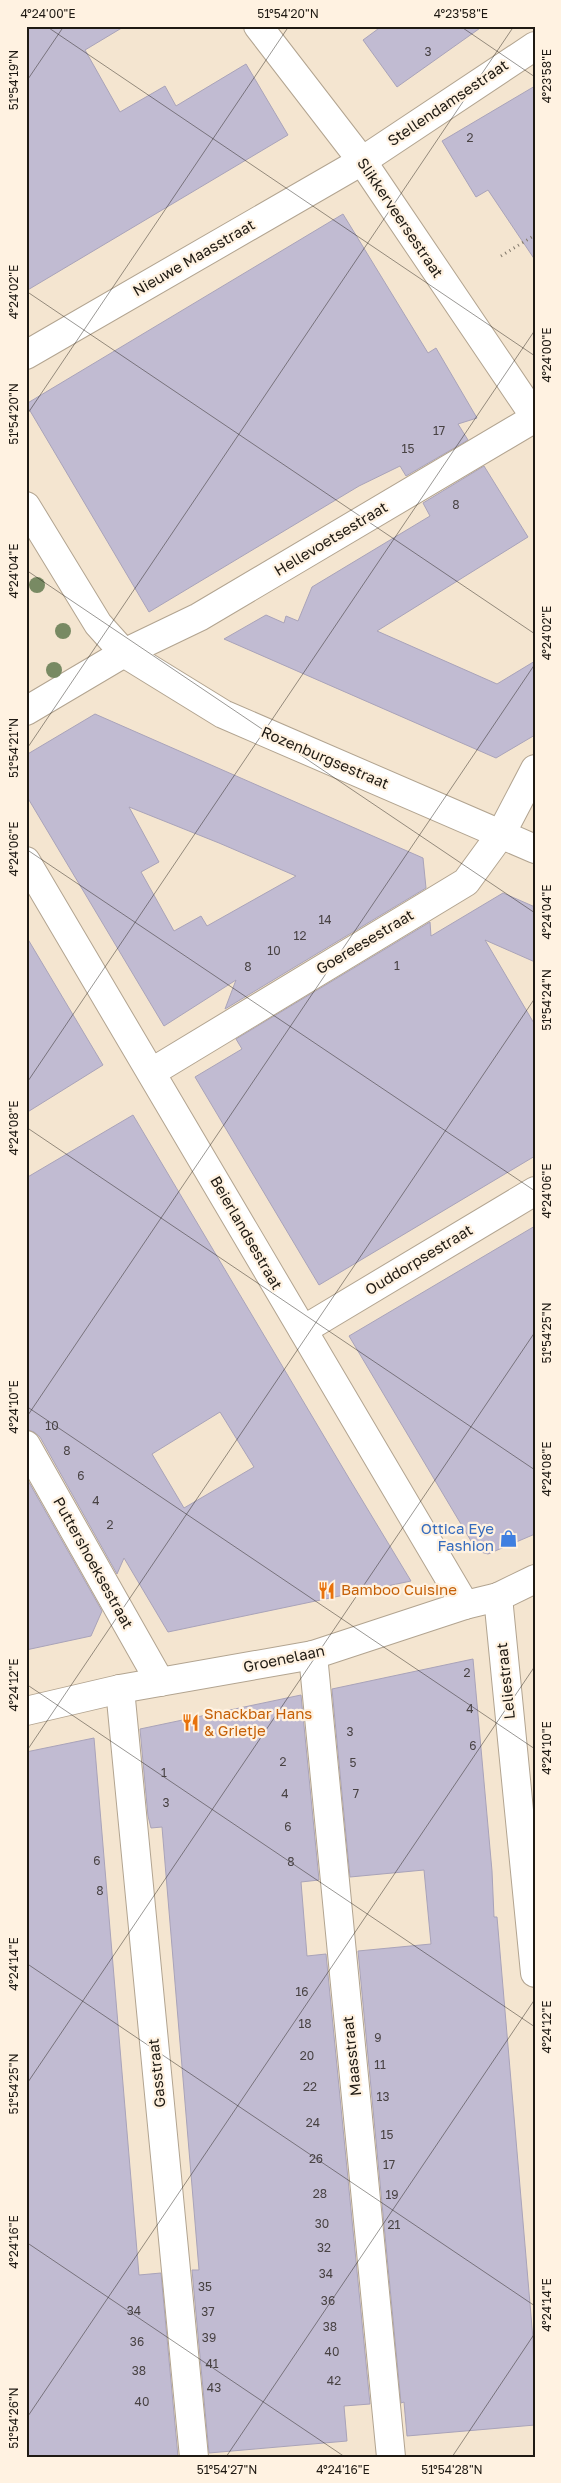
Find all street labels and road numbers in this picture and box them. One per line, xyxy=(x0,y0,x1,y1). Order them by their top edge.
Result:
street label: Stellendamsestraat xyxy=(384,55,511,149)
street label: Slikkerveersestraat xyxy=(354,154,448,281)
street label: Nieuwe Maasstraat xyxy=(129,215,258,299)
street label: Hellevoetsestraat xyxy=(271,497,390,579)
street label: Rozenburgsestraat xyxy=(259,722,392,792)
street label: Goereesestraat xyxy=(312,905,416,977)
street label: Beierlandsestraat xyxy=(207,1173,287,1292)
street label: Ouddorpsestraat xyxy=(362,1220,475,1298)
street label: Puttershoeksestraat xyxy=(50,1494,138,1631)
street label: Groenelaan xyxy=(241,1641,326,1675)
street label: Leliestraat xyxy=(492,1642,518,1720)
street label: Maasstraat xyxy=(338,2015,364,2097)
street label: Gasstraat xyxy=(143,2038,169,2109)

